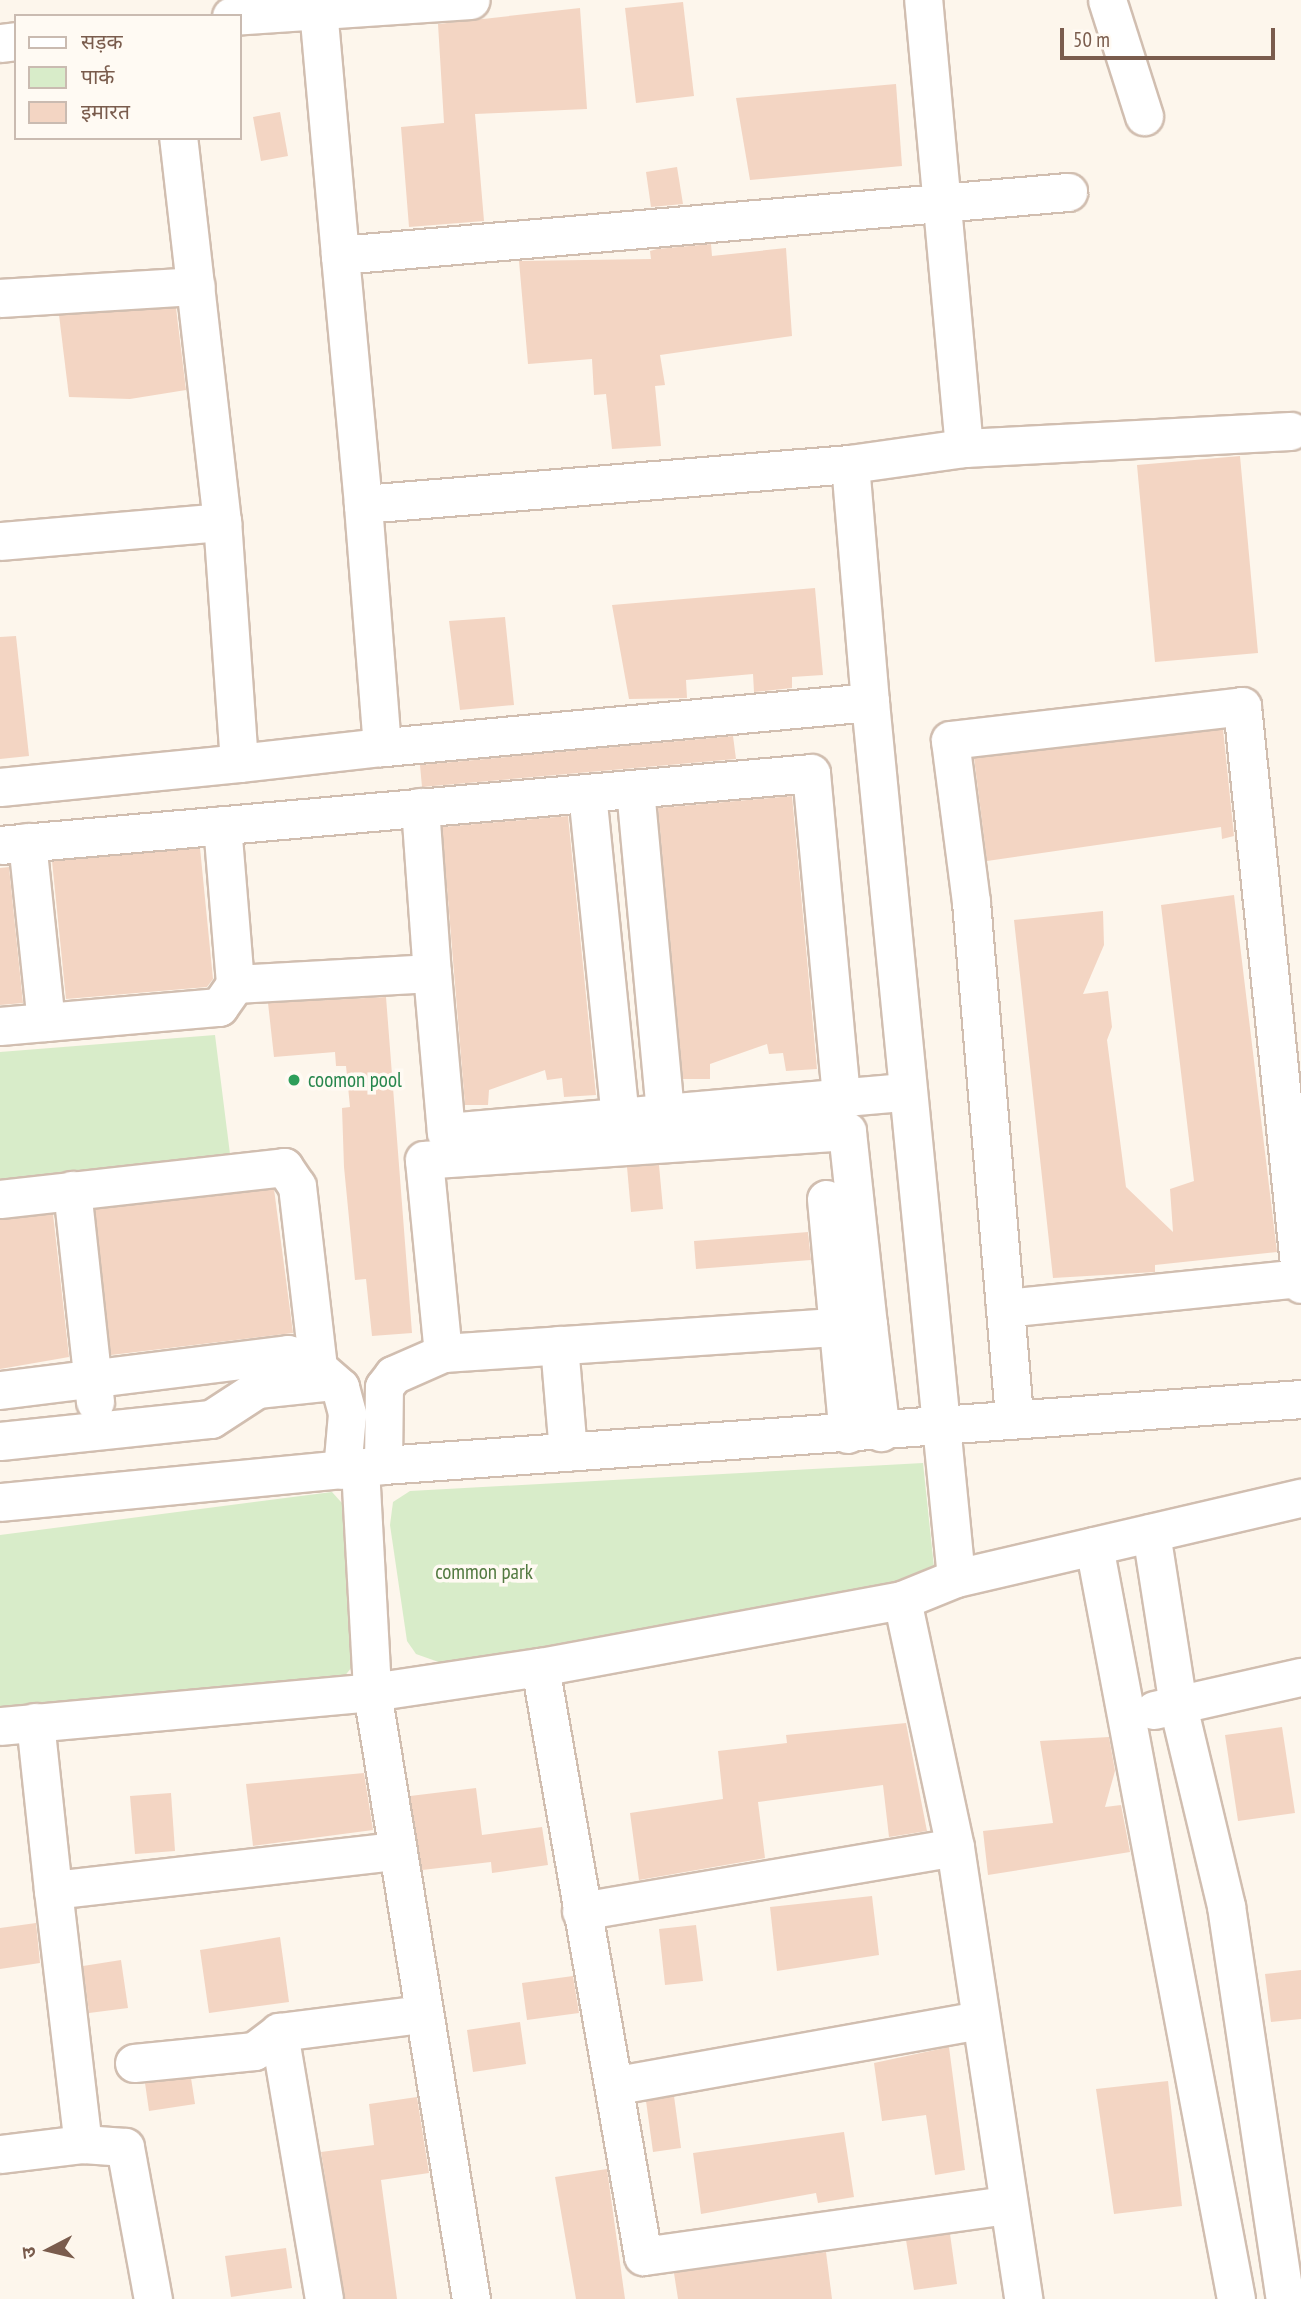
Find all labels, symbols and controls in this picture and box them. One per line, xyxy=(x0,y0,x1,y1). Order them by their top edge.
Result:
legend xyxy=(14,14,242,140)
scale bar xyxy=(1063,14,1278,58)
text: 50 m xyxy=(1073,26,1110,53)
text: सड़क xyxy=(81,28,123,55)
text: पार्क xyxy=(81,63,115,90)
text: इमारत xyxy=(81,98,130,125)
place label: coomon pool xyxy=(308,1067,402,1093)
marker: coomon pool xyxy=(286,1072,302,1088)
park label: common park xyxy=(435,1559,533,1585)
north arrow xyxy=(14,2215,84,2285)
text: उ xyxy=(16,2246,41,2260)

